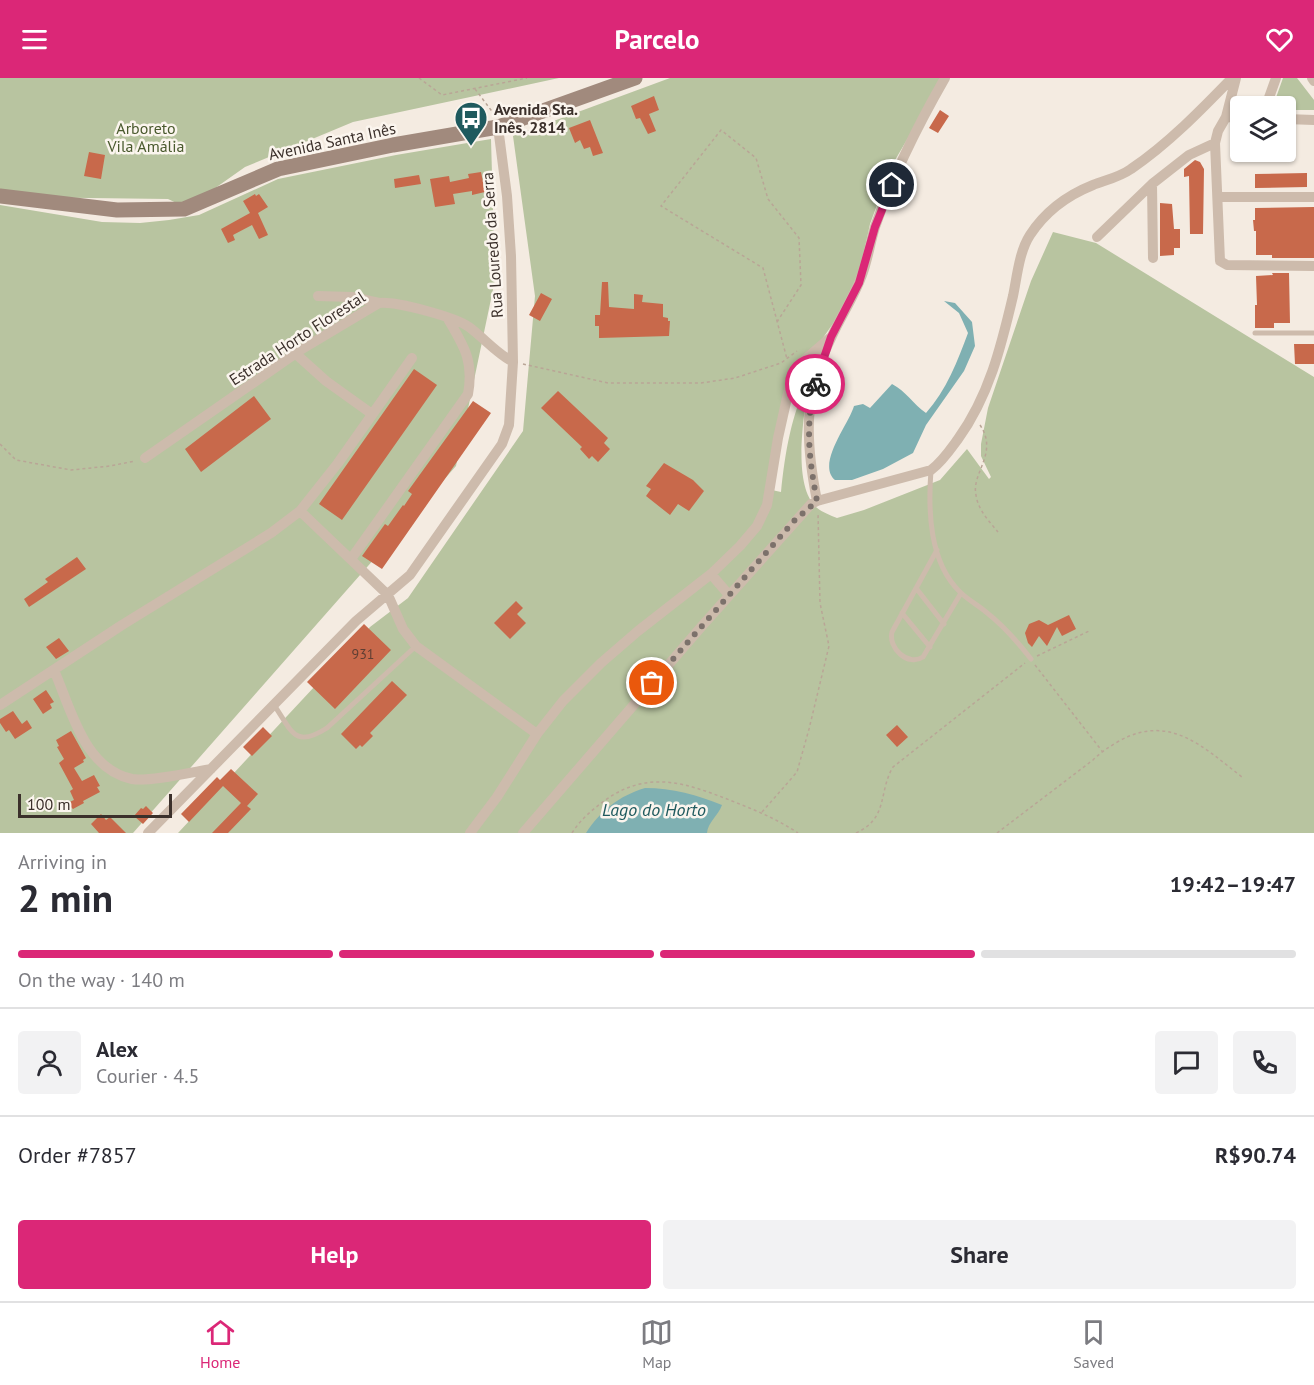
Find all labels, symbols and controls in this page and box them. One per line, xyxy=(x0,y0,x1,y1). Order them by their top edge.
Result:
text: Parcelo xyxy=(615,22,699,56)
icon: menu xyxy=(18,23,51,56)
icon: heart xyxy=(1263,23,1296,56)
map controls xyxy=(1230,96,1296,162)
button: layers xyxy=(1230,96,1296,162)
place label: Avenida Sta. Inês, 2814 xyxy=(494,99,578,137)
bus stop icon: Avenida Sta. Inês, 2814 xyxy=(453,100,489,147)
park label: Arboreto Vila Amália xyxy=(107,118,184,156)
street label: Avenida Santa Inês xyxy=(267,118,398,164)
pin xyxy=(866,159,917,210)
icon: home xyxy=(875,168,908,201)
street label: Rua Louredo da Serra xyxy=(477,171,507,319)
street label: Estrada Horto Florestal xyxy=(225,286,369,389)
courier xyxy=(785,354,845,414)
icon: bike xyxy=(799,368,832,401)
house number: 931 xyxy=(352,645,374,663)
pin xyxy=(626,657,677,708)
icon: bag xyxy=(635,666,668,699)
scale bar xyxy=(18,791,172,818)
text: 100 m xyxy=(27,794,70,814)
water label: Lago do Horto xyxy=(602,798,706,821)
text: Arriving in xyxy=(18,849,107,875)
text: 19:42–19:47 xyxy=(1170,870,1296,898)
text: 2 min xyxy=(18,872,113,923)
text: On the way · 140 m xyxy=(18,967,185,993)
button: person xyxy=(18,1031,81,1094)
button: chat xyxy=(1155,1031,1218,1094)
button: phone xyxy=(1233,1031,1296,1094)
text: Alex xyxy=(96,1035,138,1063)
text: Courier · 4.5 xyxy=(96,1063,199,1089)
text: Order #7857 xyxy=(18,1141,137,1169)
text: R$90.74 xyxy=(1215,1141,1296,1169)
button: Help xyxy=(18,1220,651,1289)
button: Share xyxy=(663,1220,1296,1289)
tab: Home xyxy=(200,1316,240,1372)
tab: Map xyxy=(640,1316,673,1372)
tab: Saved xyxy=(1073,1316,1114,1372)

